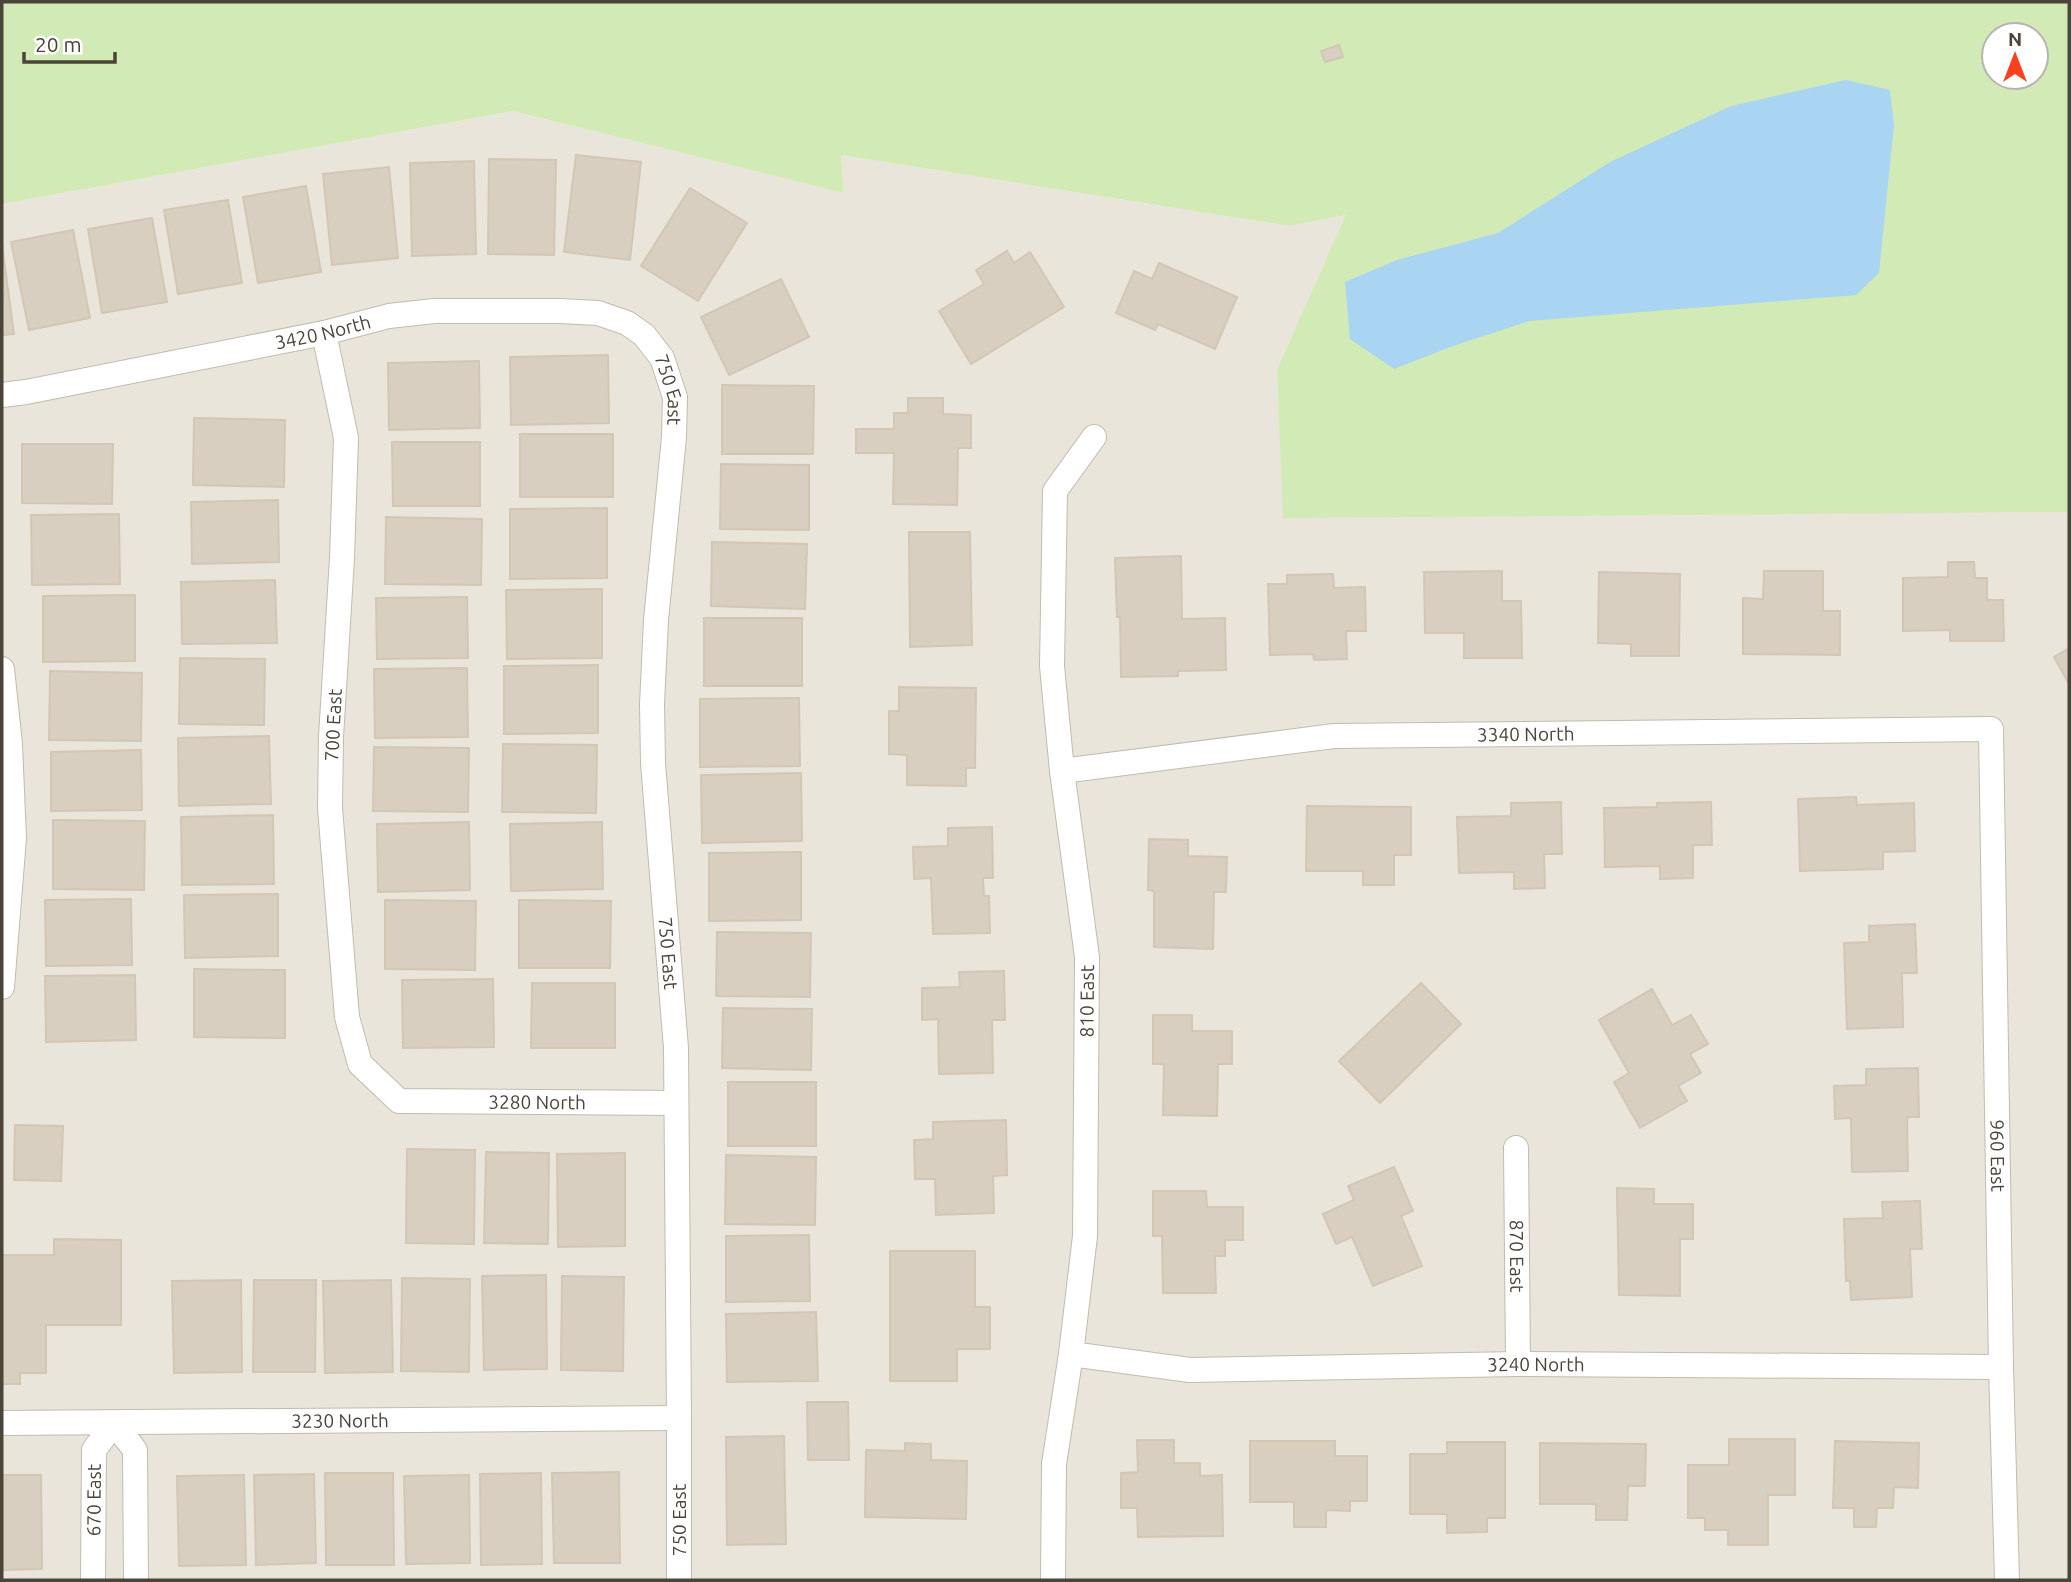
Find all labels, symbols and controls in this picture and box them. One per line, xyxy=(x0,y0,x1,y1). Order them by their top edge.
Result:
scale bar xyxy=(24,21,116,65)
north arrow xyxy=(1980,21,2050,91)
text: N xyxy=(2008,28,2022,50)
text: 20 m xyxy=(35,32,82,56)
street label: 3420 North xyxy=(273,310,373,353)
street label: 750 East xyxy=(650,351,686,426)
street label: 700 East xyxy=(320,688,346,762)
street label: 3340 North xyxy=(1477,722,1575,745)
street label: 750 East xyxy=(654,916,682,991)
street label: 810 East xyxy=(1075,964,1098,1038)
street label: 3280 North xyxy=(488,1091,586,1113)
street label: 960 East xyxy=(1986,1119,2009,1193)
street label: 870 East xyxy=(1506,1220,1528,1293)
street label: 3240 North xyxy=(1487,1353,1585,1376)
street label: 3230 North xyxy=(291,1409,389,1432)
street label: 670 East xyxy=(82,1463,105,1536)
street label: 750 East xyxy=(668,1483,690,1556)

